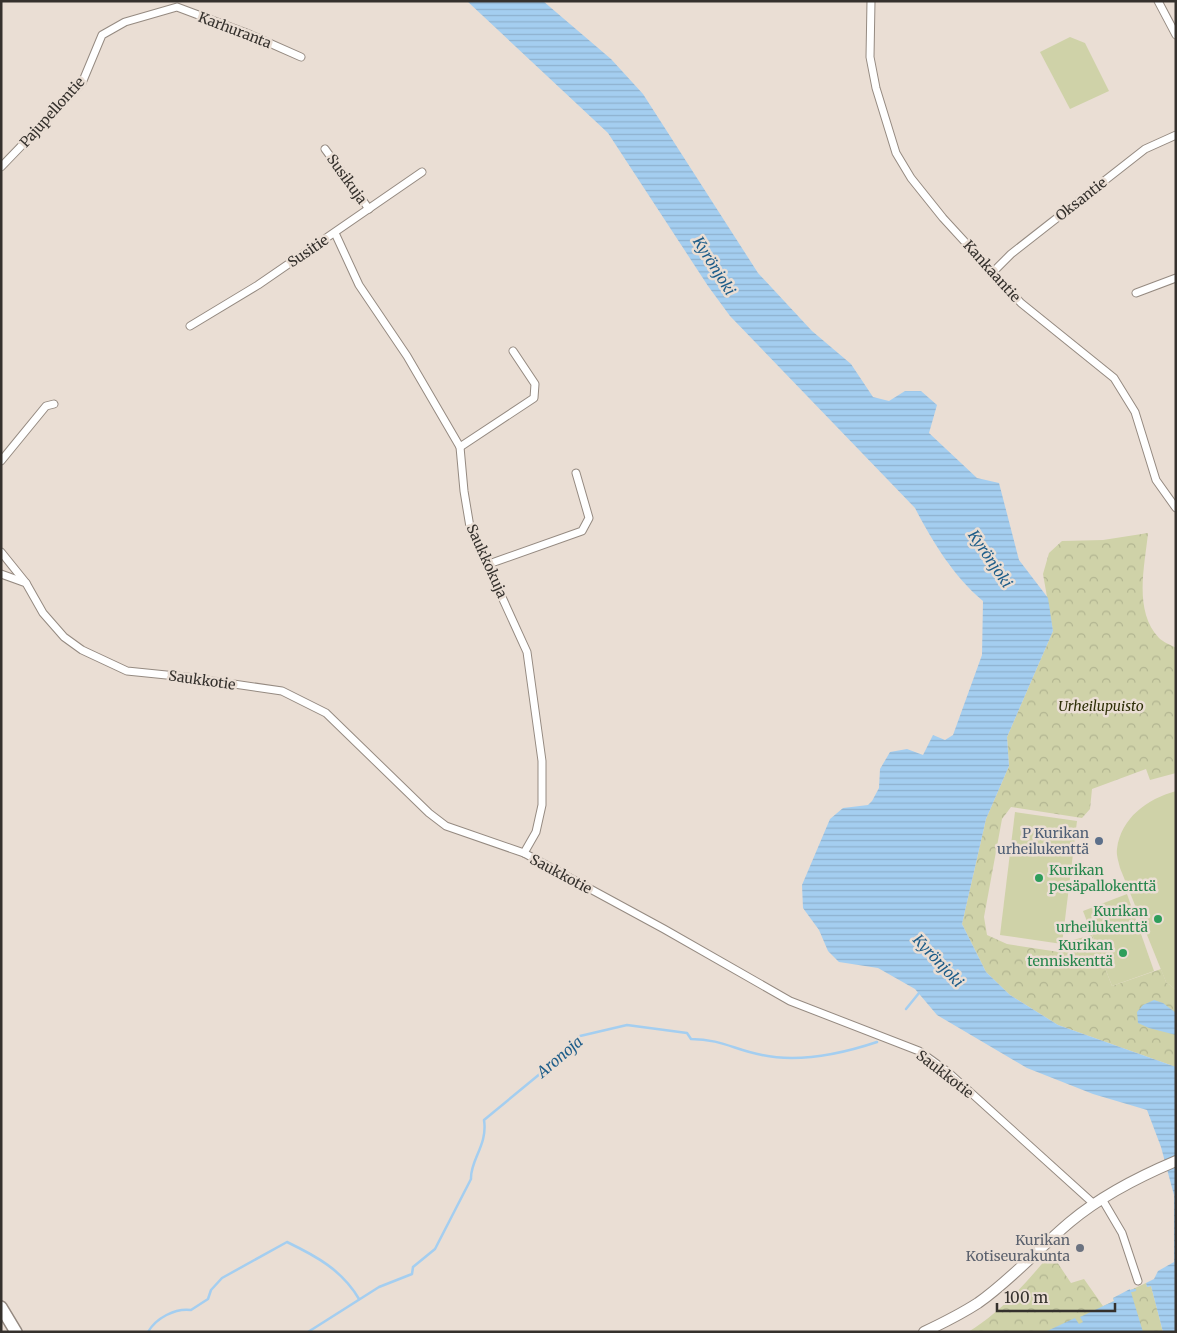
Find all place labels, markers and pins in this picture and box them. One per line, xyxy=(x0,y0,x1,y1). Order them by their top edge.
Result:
place label: P Kurikan urheilukenttä xyxy=(997,824,1089,858)
marker: P Kurikan urheilukenttä xyxy=(1093,835,1105,847)
place label: Kurikan pesäpallokenttä xyxy=(1049,861,1157,895)
marker: Kurikan pesäpallokenttä xyxy=(1033,872,1045,884)
place label: Kurikan urheilukenttä xyxy=(1056,902,1148,936)
marker: Kurikan urheilukenttä xyxy=(1152,913,1164,925)
place label: Kurikan tenniskenttä xyxy=(1027,936,1113,970)
marker: Kurikan tenniskenttä xyxy=(1117,947,1129,959)
place label: Kurikan Kotiseurakunta xyxy=(966,1231,1070,1265)
marker: Kurikan Kotiseurakunta xyxy=(1074,1242,1086,1254)

